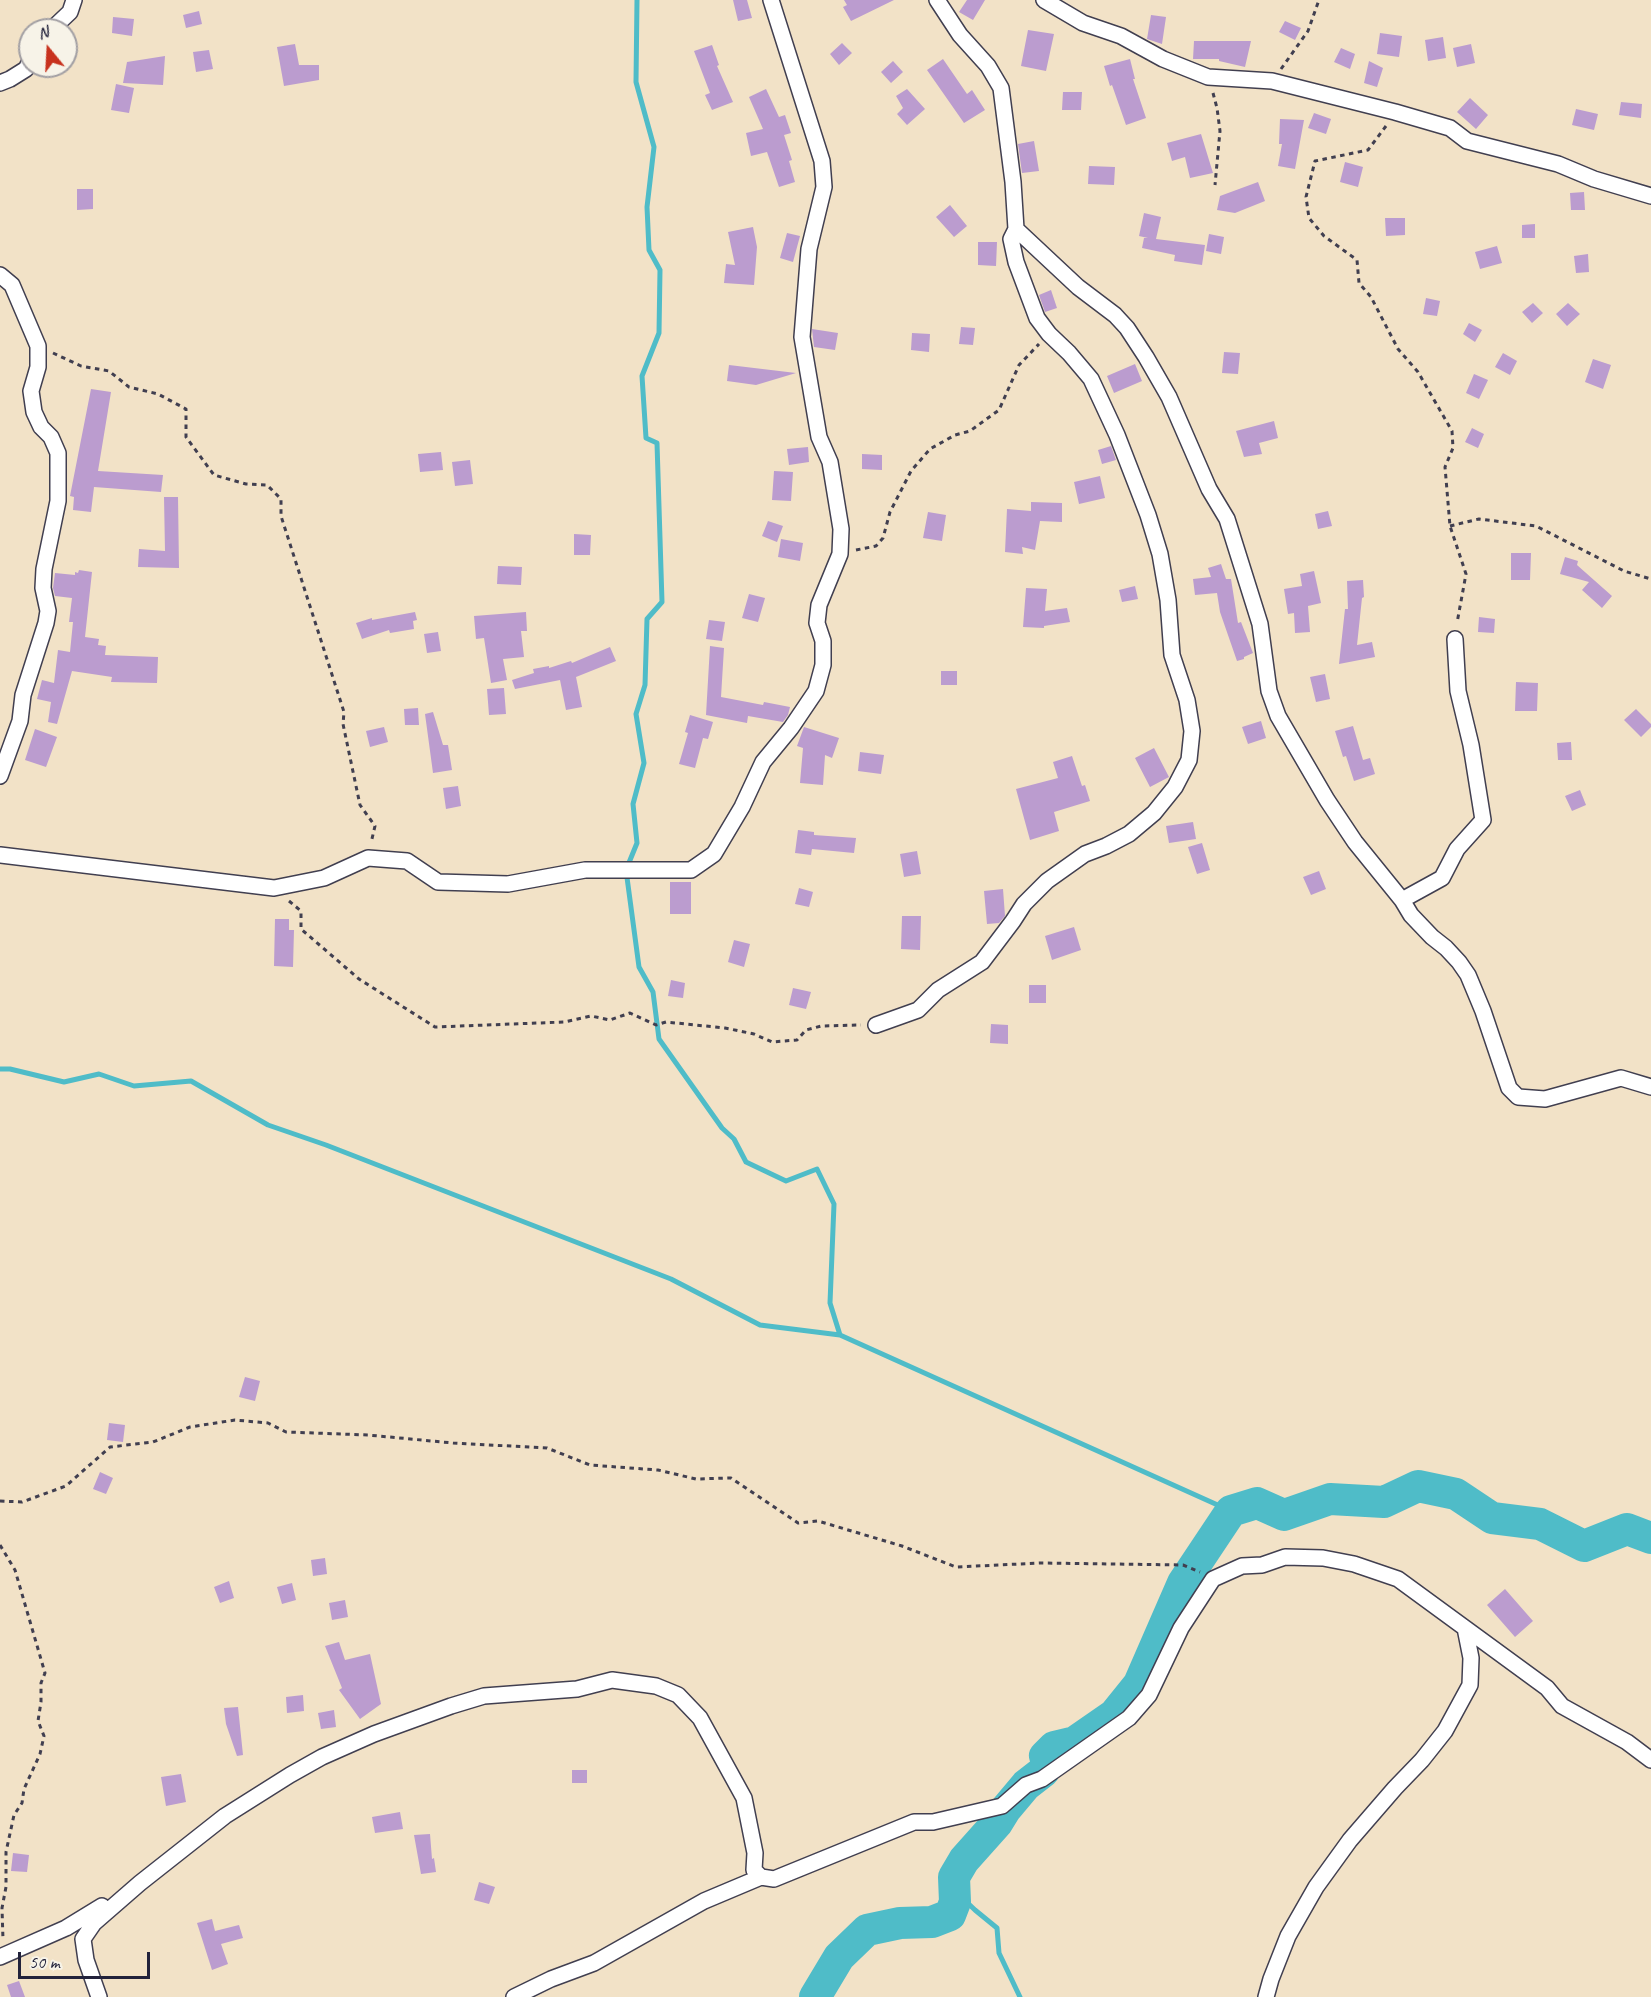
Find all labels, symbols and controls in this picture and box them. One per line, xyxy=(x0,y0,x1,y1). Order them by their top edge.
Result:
north arrow xyxy=(18,18,78,78)
text: N xyxy=(35,22,51,44)
scale bar xyxy=(21,1940,153,1978)
text: 50 m xyxy=(29,1951,60,1973)

